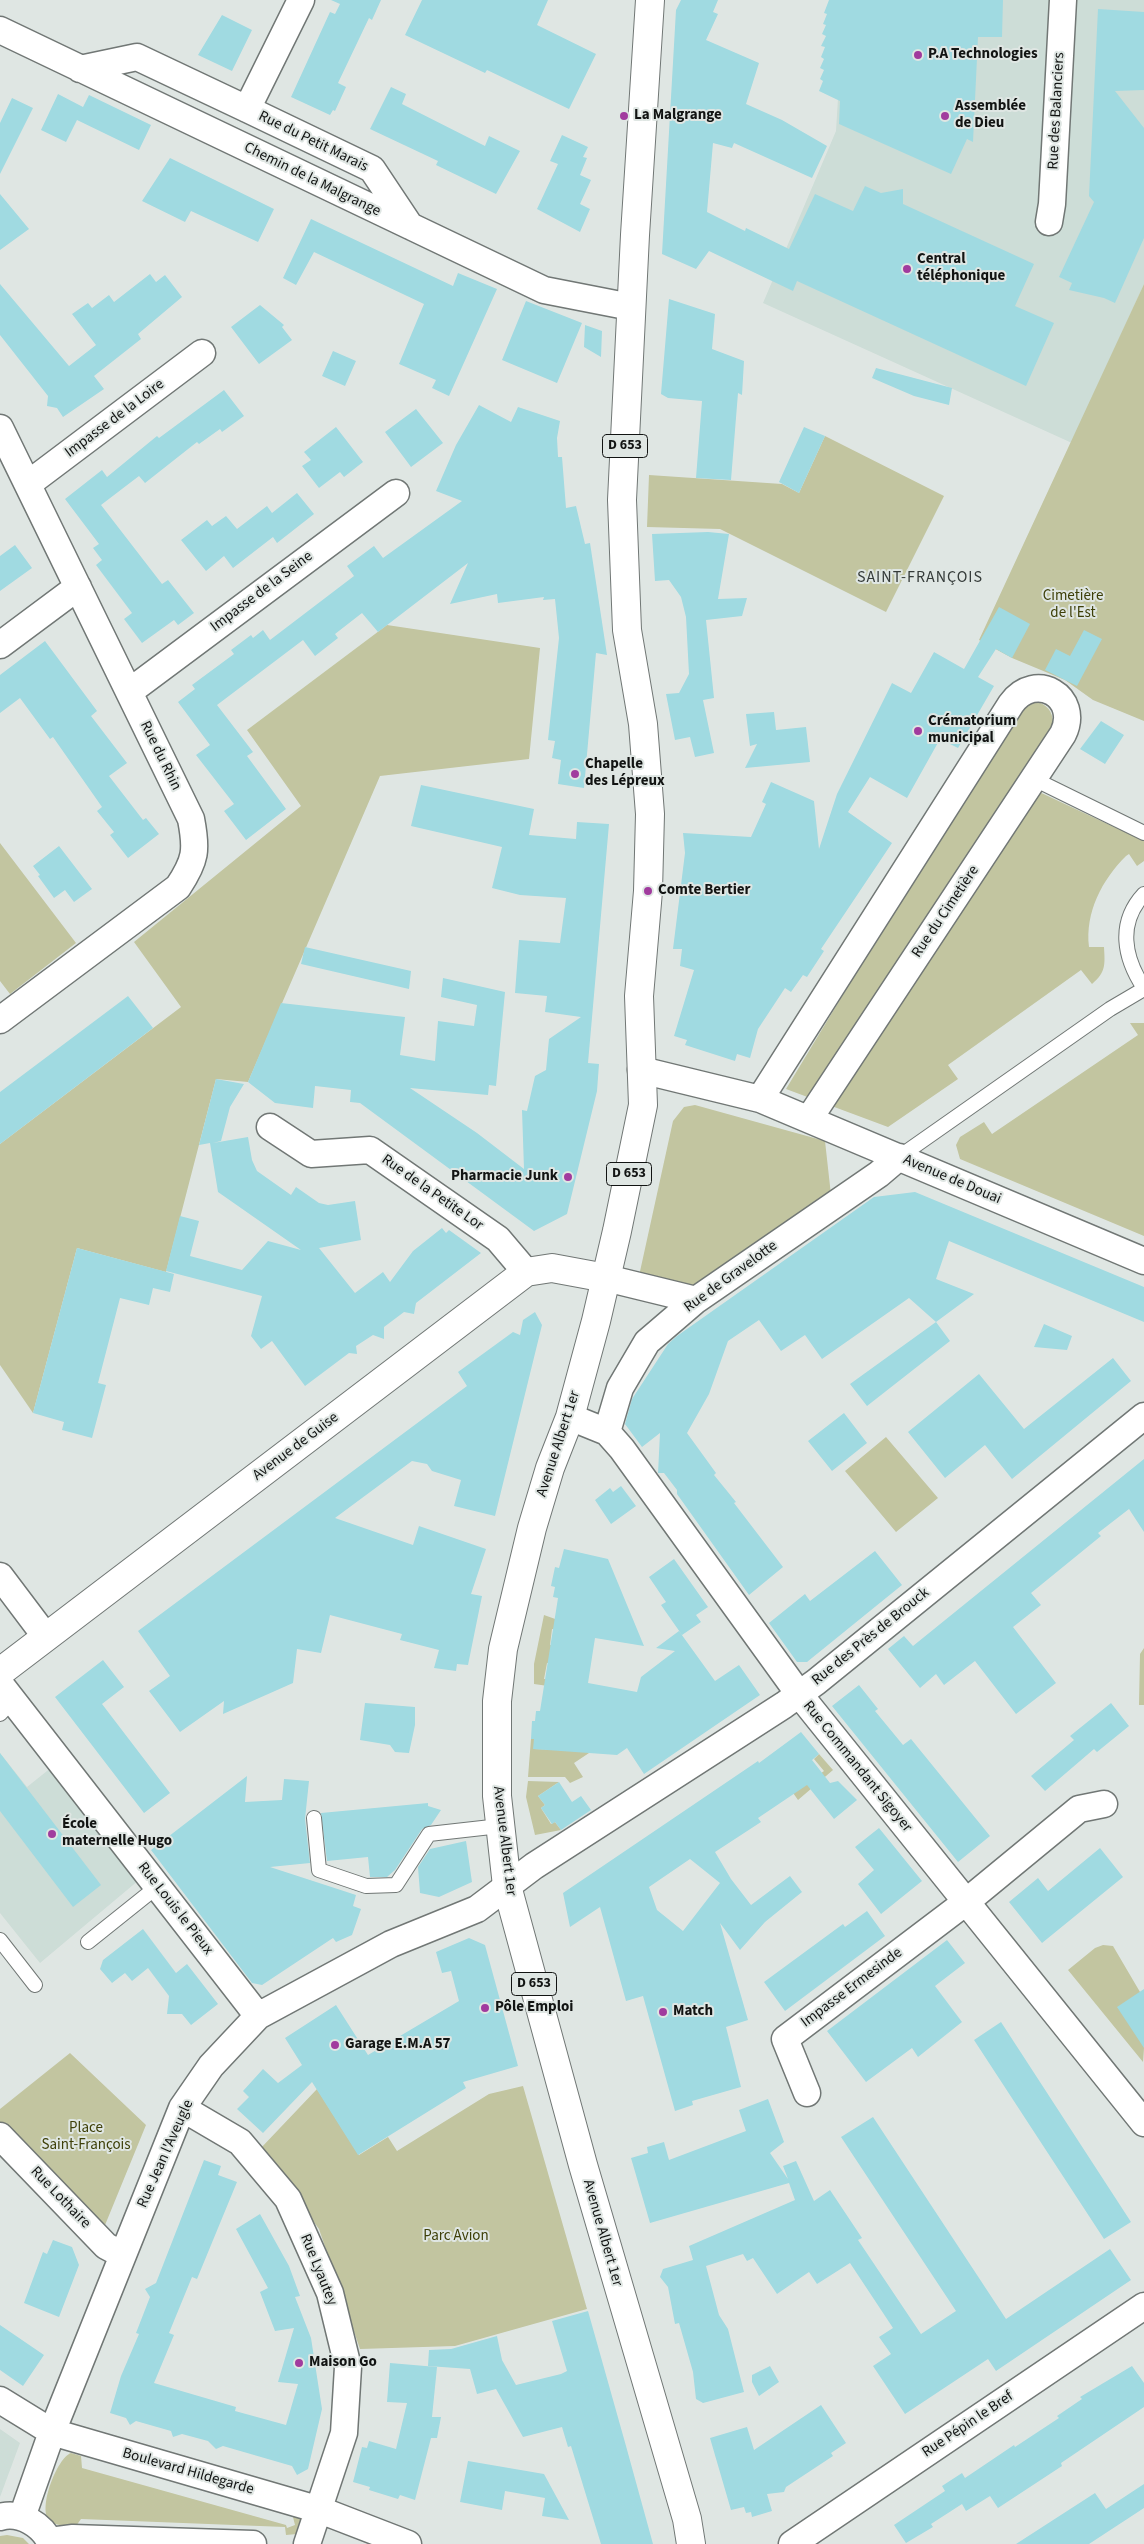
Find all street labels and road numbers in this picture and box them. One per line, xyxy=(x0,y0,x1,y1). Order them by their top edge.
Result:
street label: Rue des Balanciers xyxy=(1045,52,1069,170)
street label: Rue du Petit Marais xyxy=(255,108,371,176)
street label: Chemin de la Malgrange xyxy=(241,139,383,221)
street label: Impasse de la Loire xyxy=(62,376,168,462)
road number: D 653 xyxy=(602,434,648,458)
street label: Impasse de la Seine xyxy=(207,548,317,636)
street label: Rue du Rhin xyxy=(135,718,185,794)
street label: Rue du Cimetière xyxy=(909,862,983,962)
street label: Rue de la Petite Lor xyxy=(378,1151,486,1235)
street label: Avenue de Douai xyxy=(900,1151,1004,1209)
road number: D 653 xyxy=(606,1162,652,1186)
street label: Rue de Gravelotte xyxy=(681,1237,781,1317)
street label: Avenue Albert 1er xyxy=(533,1389,585,1499)
street label: Avenue de Guise xyxy=(250,1409,342,1485)
street label: Rue des Près de Brouck xyxy=(809,1584,933,1690)
street label: Rue Commandant Sigoyer xyxy=(799,1698,915,1836)
street label: Avenue Albert 1er xyxy=(488,1785,520,1897)
street label: Rue Louis le Pieux xyxy=(133,1859,217,1959)
street label: Impasse Ermesinde xyxy=(798,1944,906,2032)
road number: D 653 xyxy=(512,1972,556,1996)
street label: Rue Jean l'Aveugle xyxy=(134,2097,198,2211)
street label: Rue Lothaire xyxy=(26,2163,94,2233)
street label: Avenue Albert 1er xyxy=(578,2178,626,2288)
street label: Rue Lyautey xyxy=(295,2232,341,2308)
street label: Rue Pépin le Bref xyxy=(919,2388,1017,2462)
street label: Boulevard Hildegarde xyxy=(120,2445,256,2499)

